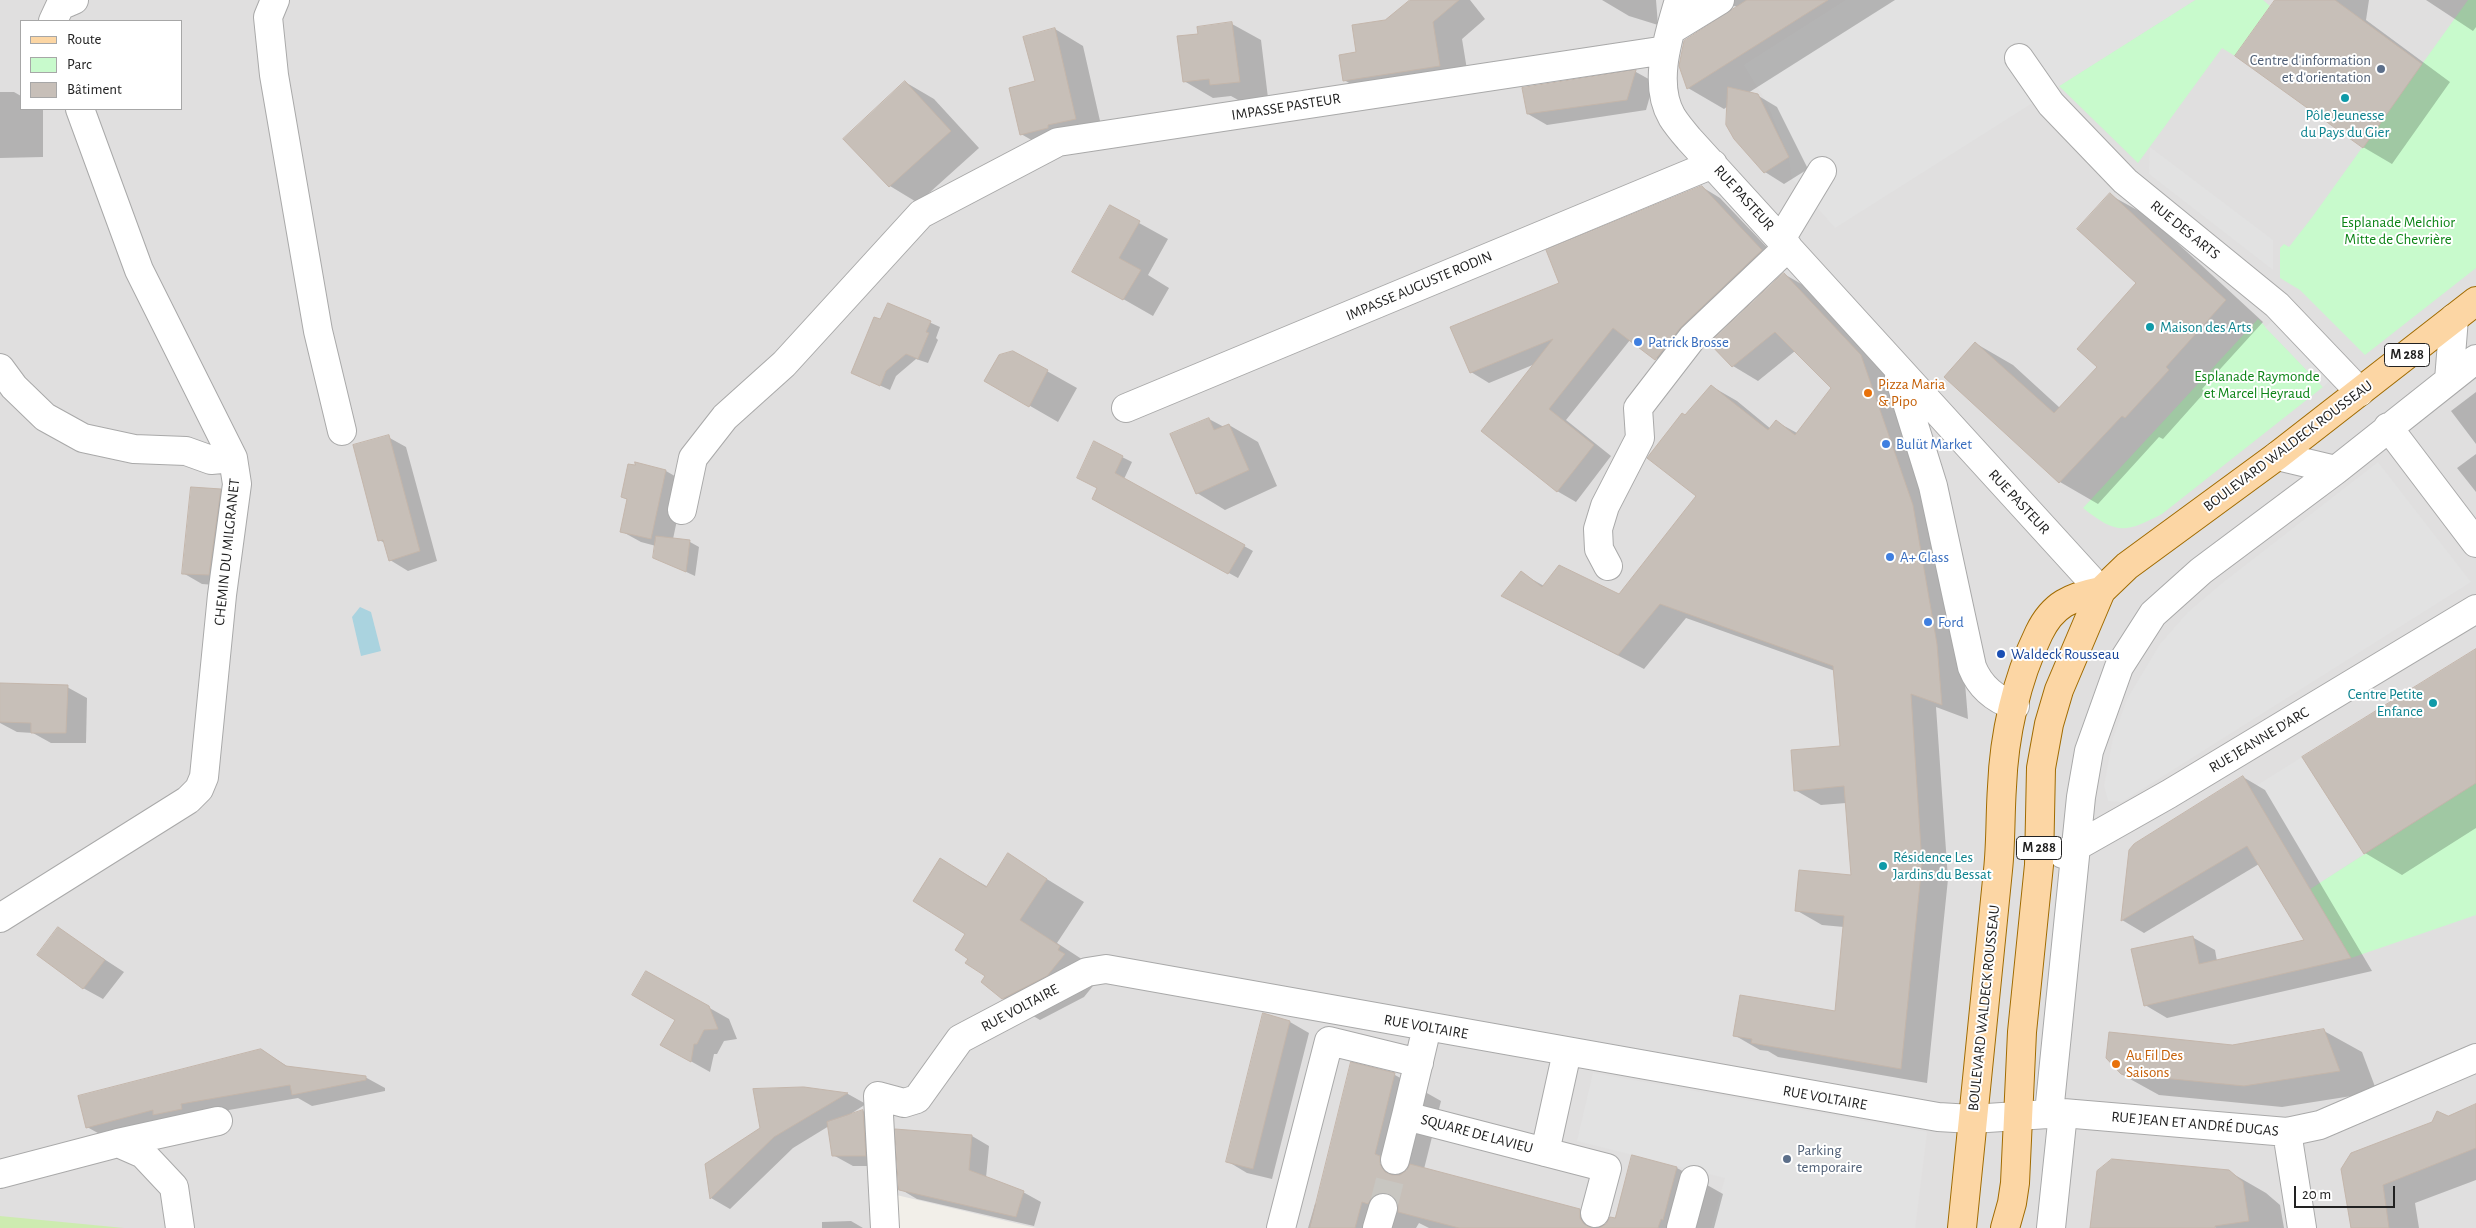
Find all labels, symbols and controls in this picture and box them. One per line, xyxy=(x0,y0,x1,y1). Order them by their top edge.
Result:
legend xyxy=(20,20,182,110)
text: Route xyxy=(67,32,101,47)
place label: Centre d'information et d'orientation xyxy=(2250,51,2371,86)
text: Parc xyxy=(67,57,92,72)
marker: Centre d'information et d'orientation xyxy=(2375,63,2387,75)
text: Bâtiment xyxy=(67,82,122,97)
street label: IMPASSE PASTEUR xyxy=(1230,89,1342,125)
marker: Pôle Jeunesse du Pays du Gier xyxy=(2339,92,2351,104)
place label: Pôle Jeunesse du Pays du Gier xyxy=(2301,106,2389,141)
street label: RUE PASTEUR xyxy=(1710,162,1778,234)
street label: RUE DES ARTS xyxy=(2147,197,2223,263)
park label: Esplanade Melchior Mitte de Chevrière xyxy=(2341,213,2455,248)
street label: IMPASSE AUGUSTE RODIN xyxy=(1343,247,1495,325)
place label: Maison des Arts xyxy=(2160,318,2252,336)
marker: Maison des Arts xyxy=(2144,321,2156,333)
place label: Patrick Brosse xyxy=(1648,333,1729,351)
marker: Patrick Brosse xyxy=(1632,336,1644,348)
road number: M 288 xyxy=(2384,344,2430,366)
park label: Esplanade Raymonde et Marcel Heyraud xyxy=(2194,367,2320,402)
place label: Pizza Maria & Pipo xyxy=(1878,375,1945,410)
street label: BOULEVARD WALDECK ROUSSEAU xyxy=(2200,376,2376,516)
marker: Pizza Maria & Pipo xyxy=(1862,387,1874,399)
place label: Bulüt Market xyxy=(1896,435,1972,453)
marker: Bulüt Market xyxy=(1880,438,1892,450)
street label: RUE PASTEUR xyxy=(1984,466,2054,538)
street label: CHEMIN DU MILGRANET xyxy=(210,478,244,626)
place label: A+ Glass xyxy=(1900,548,1949,566)
marker: A+ Glass xyxy=(1884,551,1896,563)
place label: Ford xyxy=(1938,613,1964,631)
marker: Ford xyxy=(1922,616,1934,628)
place label: Waldeck Rousseau xyxy=(2011,645,2119,663)
marker: Waldeck Rousseau xyxy=(1995,648,2007,660)
place label: Centre Petite Enfance xyxy=(2348,685,2423,720)
marker: Centre Petite Enfance xyxy=(2427,697,2439,709)
street label: RUE JEANNE D'ARC xyxy=(2206,703,2312,777)
road number: M 288 xyxy=(2016,836,2062,860)
place label: Résidence Les Jardins du Bessat xyxy=(1893,848,1992,883)
marker: Résidence Les Jardins du Bessat xyxy=(1877,860,1889,872)
street label: BOULEVARD WALDECK ROUSSEAU xyxy=(1964,904,2004,1112)
street label: RUE VOLTAIRE xyxy=(978,980,1062,1036)
street label: RUE VOLTAIRE xyxy=(1383,1011,1469,1043)
place label: Au Fil Des Saisons xyxy=(2126,1046,2183,1081)
marker: Au Fil Des Saisons xyxy=(2110,1058,2122,1070)
street label: RUE VOLTAIRE xyxy=(1782,1082,1868,1114)
street label: RUE JEAN ET ANDRÉ DUGAS xyxy=(2111,1108,2279,1140)
street label: SQUARE DE LAVIEU xyxy=(1419,1110,1535,1158)
place label: Parking temporaire xyxy=(1797,1141,1862,1176)
marker: Parking temporaire xyxy=(1781,1153,1793,1165)
scale bar xyxy=(2296,1176,2397,1208)
text: 20 m xyxy=(2302,1187,2331,1202)

